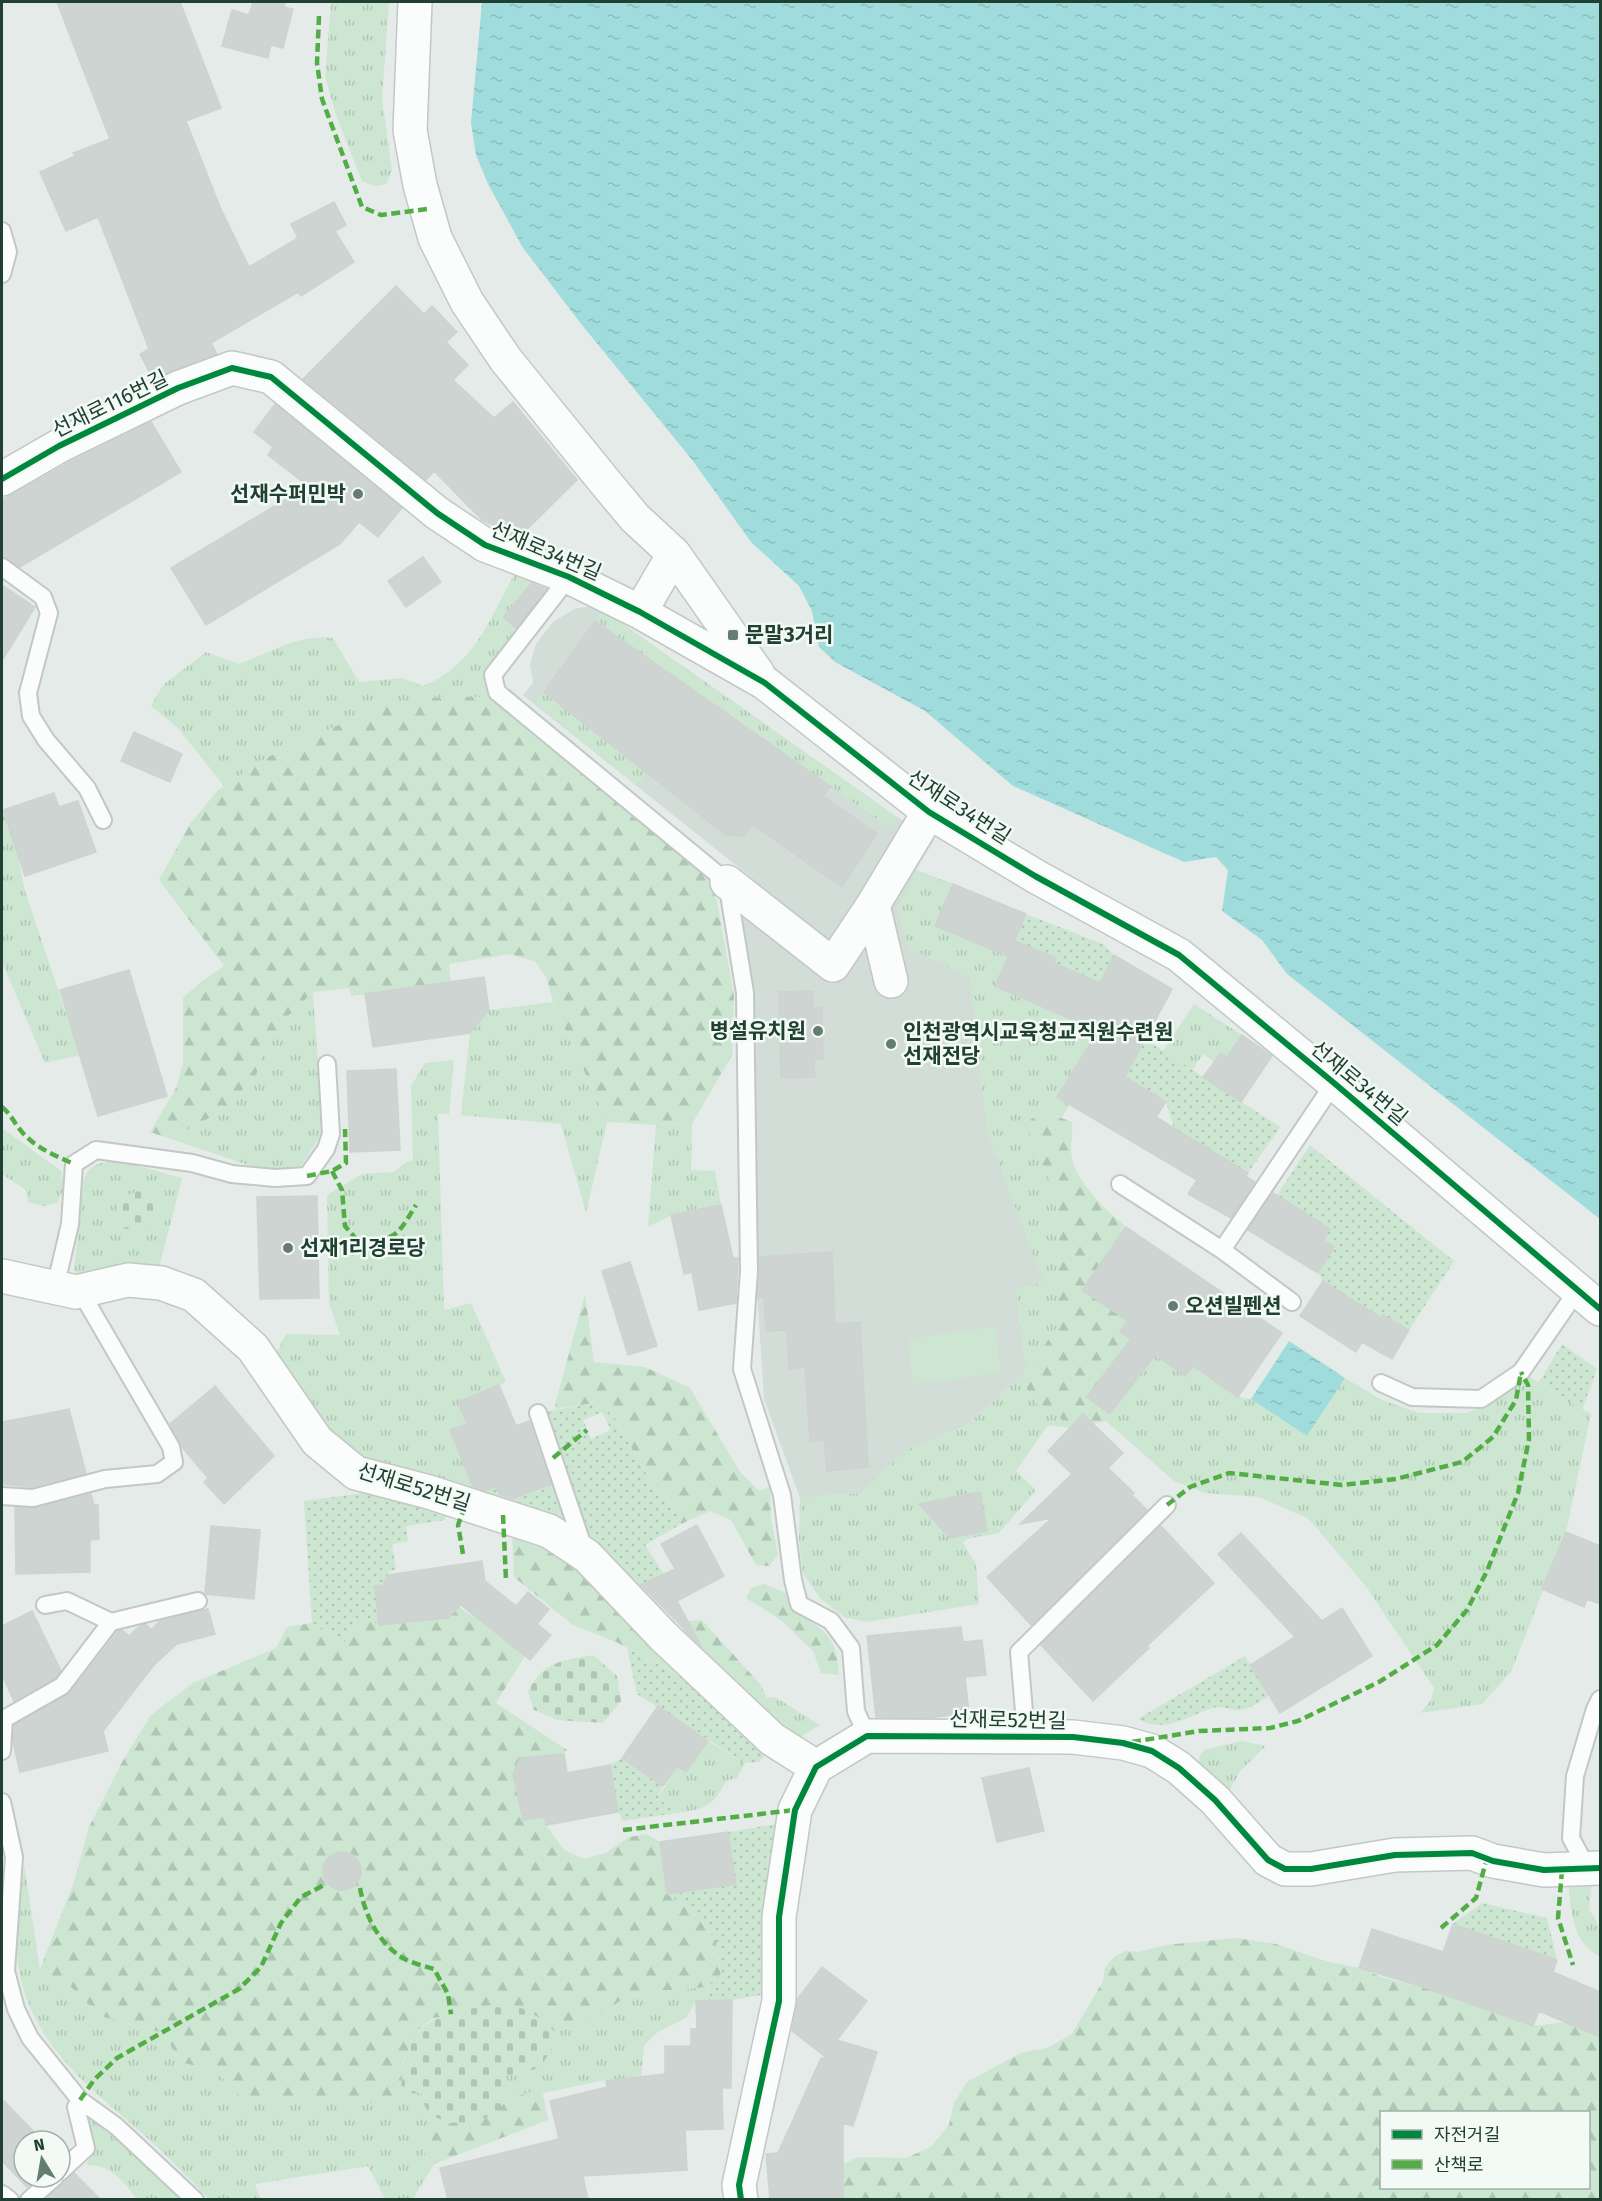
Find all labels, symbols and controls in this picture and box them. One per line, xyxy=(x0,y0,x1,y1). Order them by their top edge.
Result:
street label: 선재로116번길 xyxy=(48,365,172,443)
place label: 선재수퍼민박 xyxy=(230,481,346,507)
marker: 선재수퍼민박 xyxy=(351,487,365,501)
street label: 선재로34번길 xyxy=(487,516,605,586)
place label: 문말3거리 xyxy=(745,622,833,648)
marker: 문말3거리 xyxy=(726,628,740,642)
street label: 선재로34번길 xyxy=(902,764,1016,850)
place label: 병설유치원 xyxy=(709,1018,806,1044)
place label: 인천광역시교육청교직원수련원 선재전당 xyxy=(903,1019,1173,1069)
marker: 병설유치원 xyxy=(811,1024,825,1038)
street label: 선재로34번길 xyxy=(1305,1035,1413,1131)
marker: 인천광역시교육청교직원수련원 선재전당 xyxy=(884,1037,898,1051)
place label: 선재1리경로당 xyxy=(300,1235,426,1261)
marker: 선재1리경로당 xyxy=(281,1241,295,1255)
place label: 오션빌펜션 xyxy=(1185,1293,1282,1319)
marker: 오션빌펜션 xyxy=(1166,1299,1180,1313)
street label: 선재로52번길 xyxy=(354,1457,474,1517)
street label: 선재로52번길 xyxy=(949,1706,1067,1734)
legend xyxy=(1380,2111,1590,2189)
text: 자전거길 xyxy=(1434,2124,1500,2146)
north arrow xyxy=(12,2129,72,2189)
text: N xyxy=(32,2134,46,2155)
text: 산책로 xyxy=(1434,2154,1484,2176)

